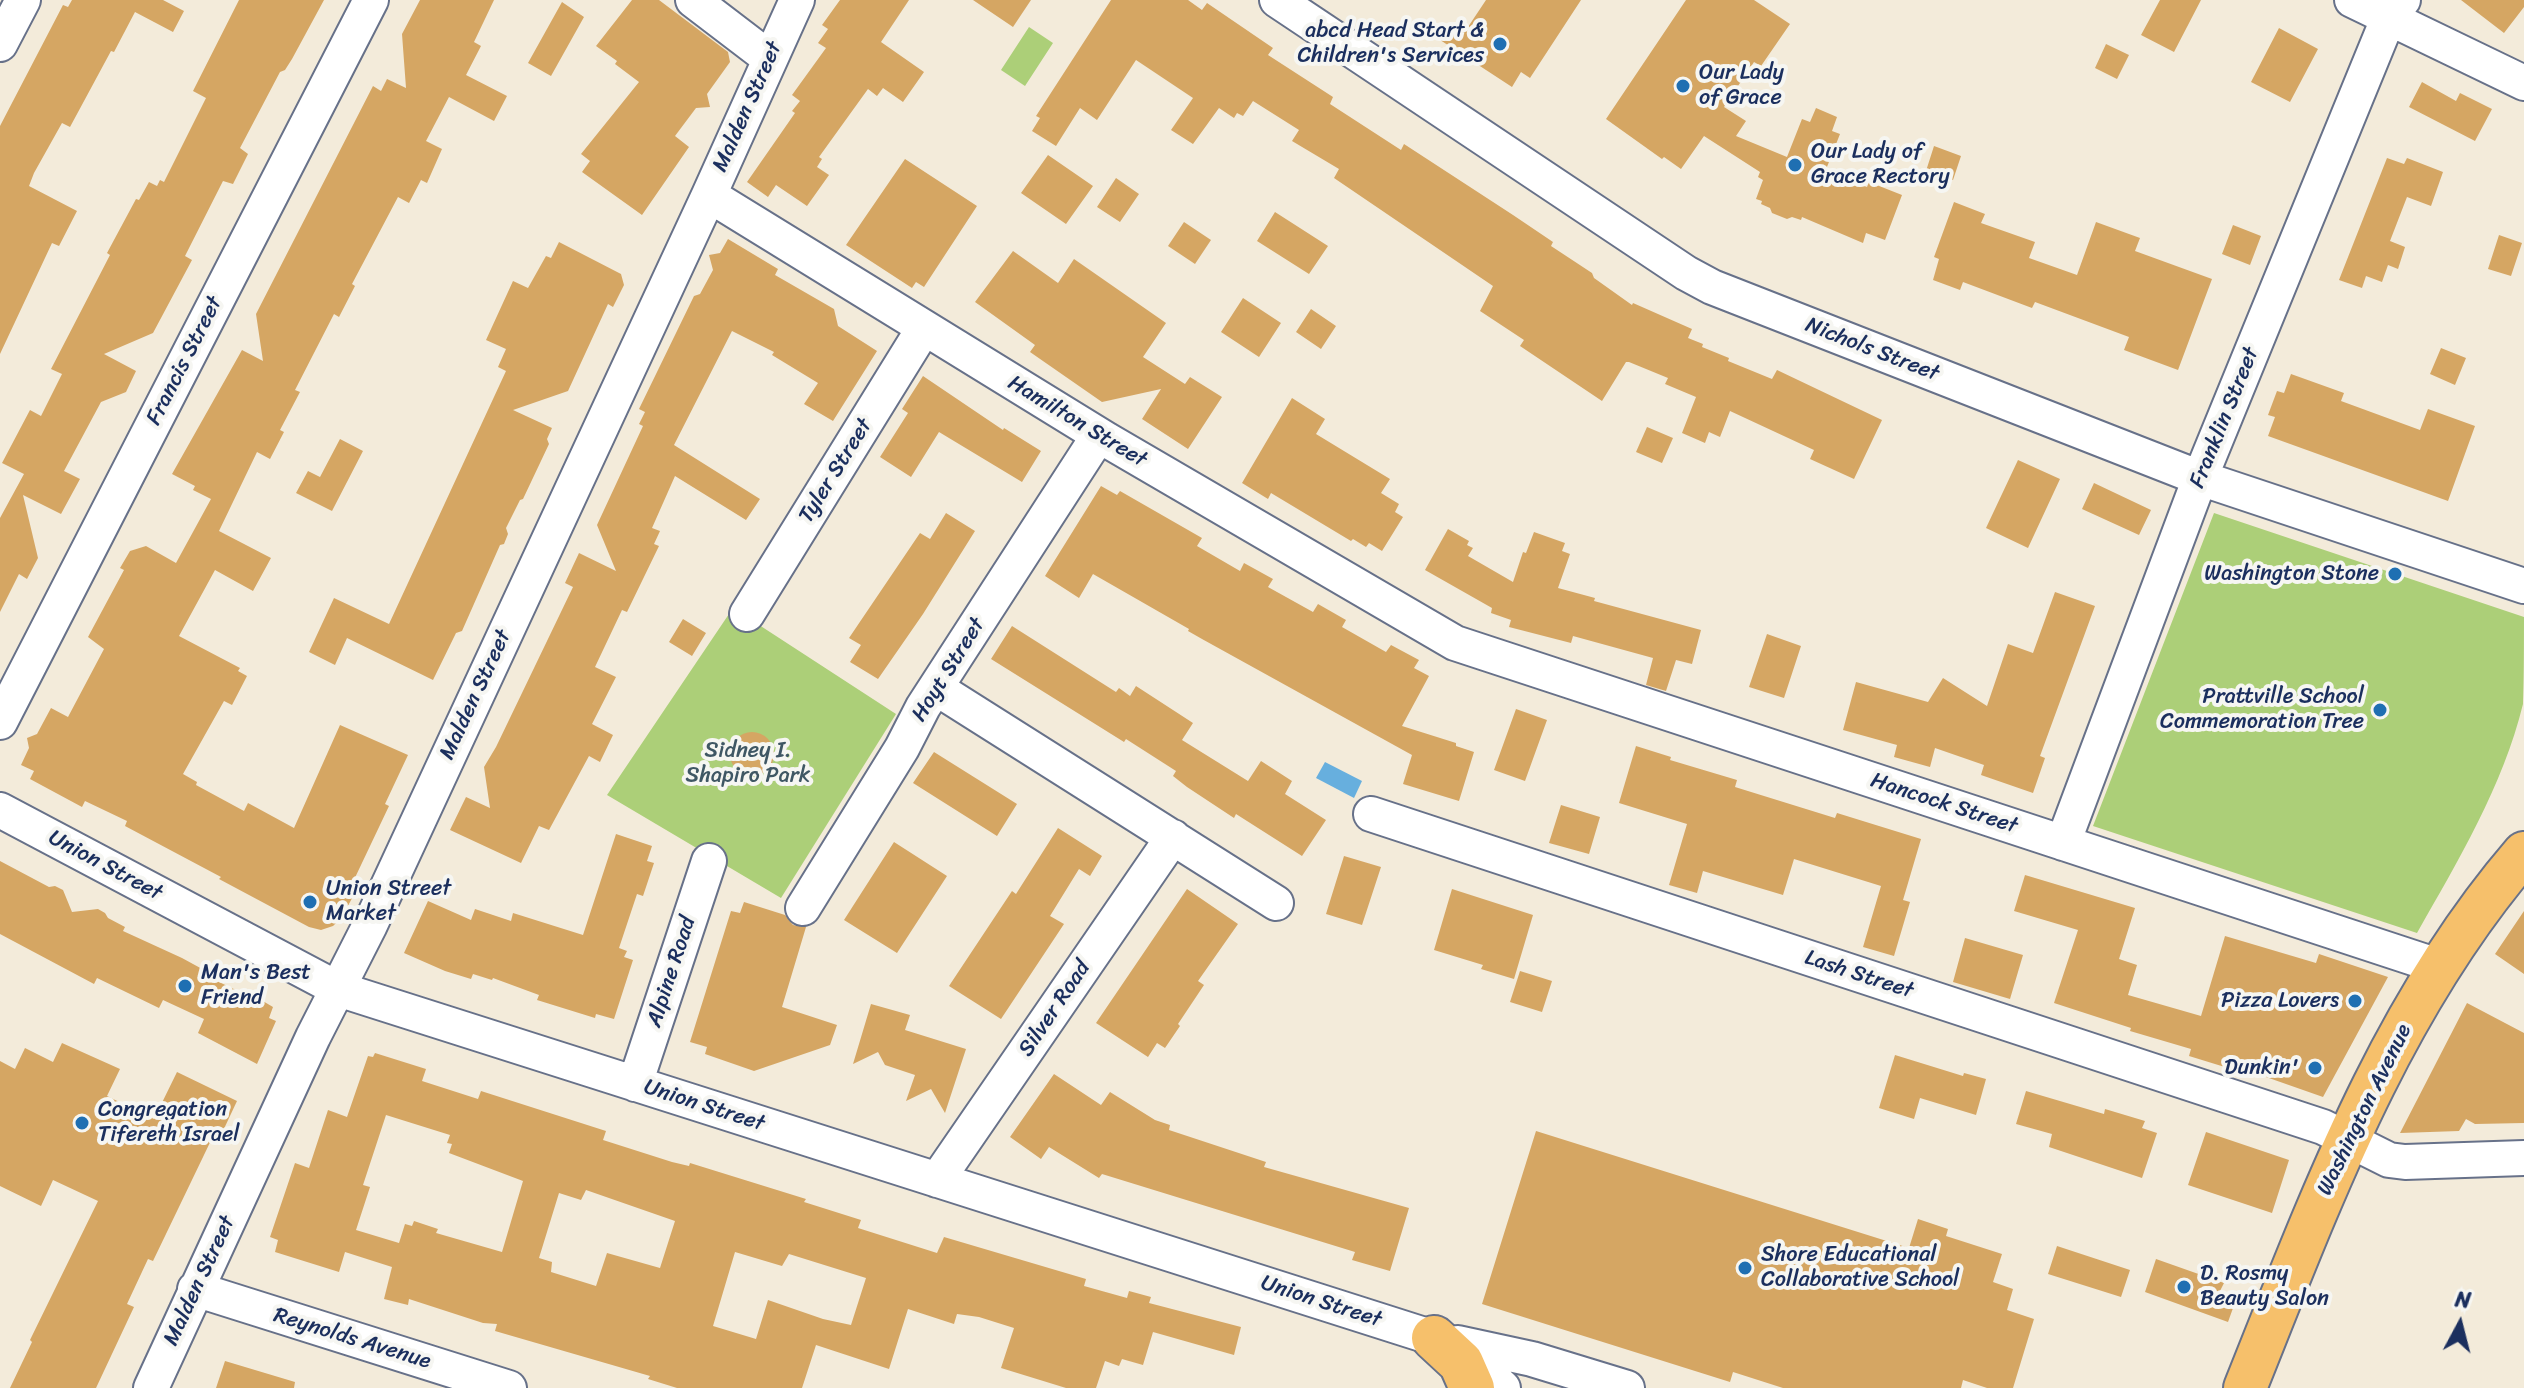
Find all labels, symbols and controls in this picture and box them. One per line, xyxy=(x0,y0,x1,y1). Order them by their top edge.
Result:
place label: abcd Head Start & Children's Services xyxy=(1297,18,1484,70)
marker: abcd Head Start & Children's Services xyxy=(1491,35,1509,53)
street label: Malden Street xyxy=(708,38,788,176)
place label: Our Lady of Grace xyxy=(1699,60,1784,112)
marker: Our Lady of Grace xyxy=(1674,77,1692,95)
place label: Our Lady of Grace Rectory xyxy=(1811,139,1950,190)
marker: Our Lady of Grace Rectory xyxy=(1786,156,1804,174)
street label: Francis Street xyxy=(141,292,229,430)
street label: Nichols Street xyxy=(1801,312,1943,388)
street label: Franklin Street xyxy=(2185,344,2265,492)
street label: Hamilton Street xyxy=(1003,370,1151,474)
street label: Tyler Street xyxy=(794,414,878,528)
place label: Washington Stone xyxy=(2204,561,2379,587)
marker: Washington Stone xyxy=(2386,565,2404,583)
street label: Hoyt Street xyxy=(907,613,991,727)
street label: Malden Street xyxy=(435,626,517,764)
place label: Prattville School Commemoration Tree xyxy=(2160,684,2364,736)
marker: Prattville School Commemoration Tree xyxy=(2371,701,2389,719)
park label: Sidney I. Shapiro Park xyxy=(686,738,810,790)
street label: Hancock Street xyxy=(1867,768,2021,840)
street label: Union Street xyxy=(44,825,166,907)
place label: Union Street Market xyxy=(326,876,451,928)
marker: Union Street Market xyxy=(301,893,319,911)
street label: Alpine Road xyxy=(642,913,702,1031)
street label: Lash Street xyxy=(1801,945,1917,1005)
street label: Silver Road xyxy=(1013,956,1097,1062)
place label: Man's Best Friend xyxy=(201,960,311,1012)
marker: Man's Best Friend xyxy=(176,977,194,995)
place label: Pizza Lovers xyxy=(2221,988,2339,1014)
marker: Pizza Lovers xyxy=(2346,992,2364,1010)
street label: Washington Avenue xyxy=(2312,1020,2418,1200)
place label: Dunkin' xyxy=(2224,1055,2299,1081)
marker: Dunkin' xyxy=(2306,1059,2324,1077)
street label: Union Street xyxy=(640,1074,768,1138)
place label: Congregation Tifereth Israel xyxy=(98,1097,240,1148)
marker: Congregation Tifereth Israel xyxy=(73,1114,91,1132)
street label: Malden Street xyxy=(159,1212,241,1350)
place label: Shore Educational Collaborative School xyxy=(1761,1242,1959,1294)
marker: Shore Educational Collaborative School xyxy=(1736,1259,1754,1277)
place label: D. Rosmy Beauty Salon xyxy=(2200,1261,2329,1312)
street label: Union Street xyxy=(1257,1270,1385,1334)
marker: D. Rosmy Beauty Salon xyxy=(2175,1278,2193,1296)
text: N xyxy=(2453,1279,2473,1320)
north arrow xyxy=(2420,1284,2500,1364)
street label: Reynolds Avenue xyxy=(270,1303,434,1375)

